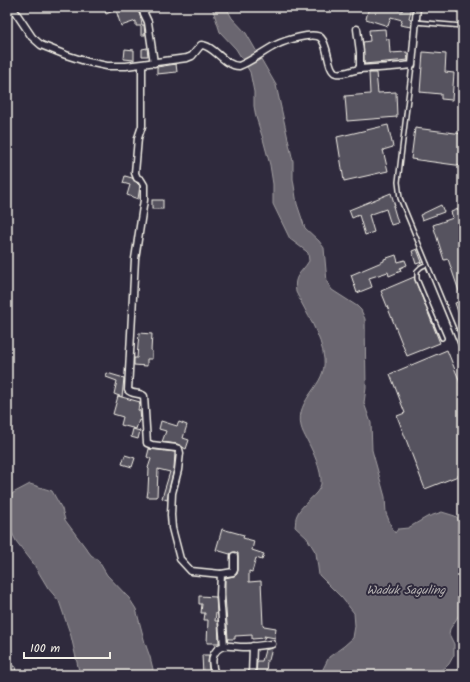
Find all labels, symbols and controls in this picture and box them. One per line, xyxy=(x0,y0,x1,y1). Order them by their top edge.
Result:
water label: Waduk Saguling xyxy=(367,581,447,600)
scale bar xyxy=(24,634,110,660)
text: 100 m xyxy=(30,639,61,658)

